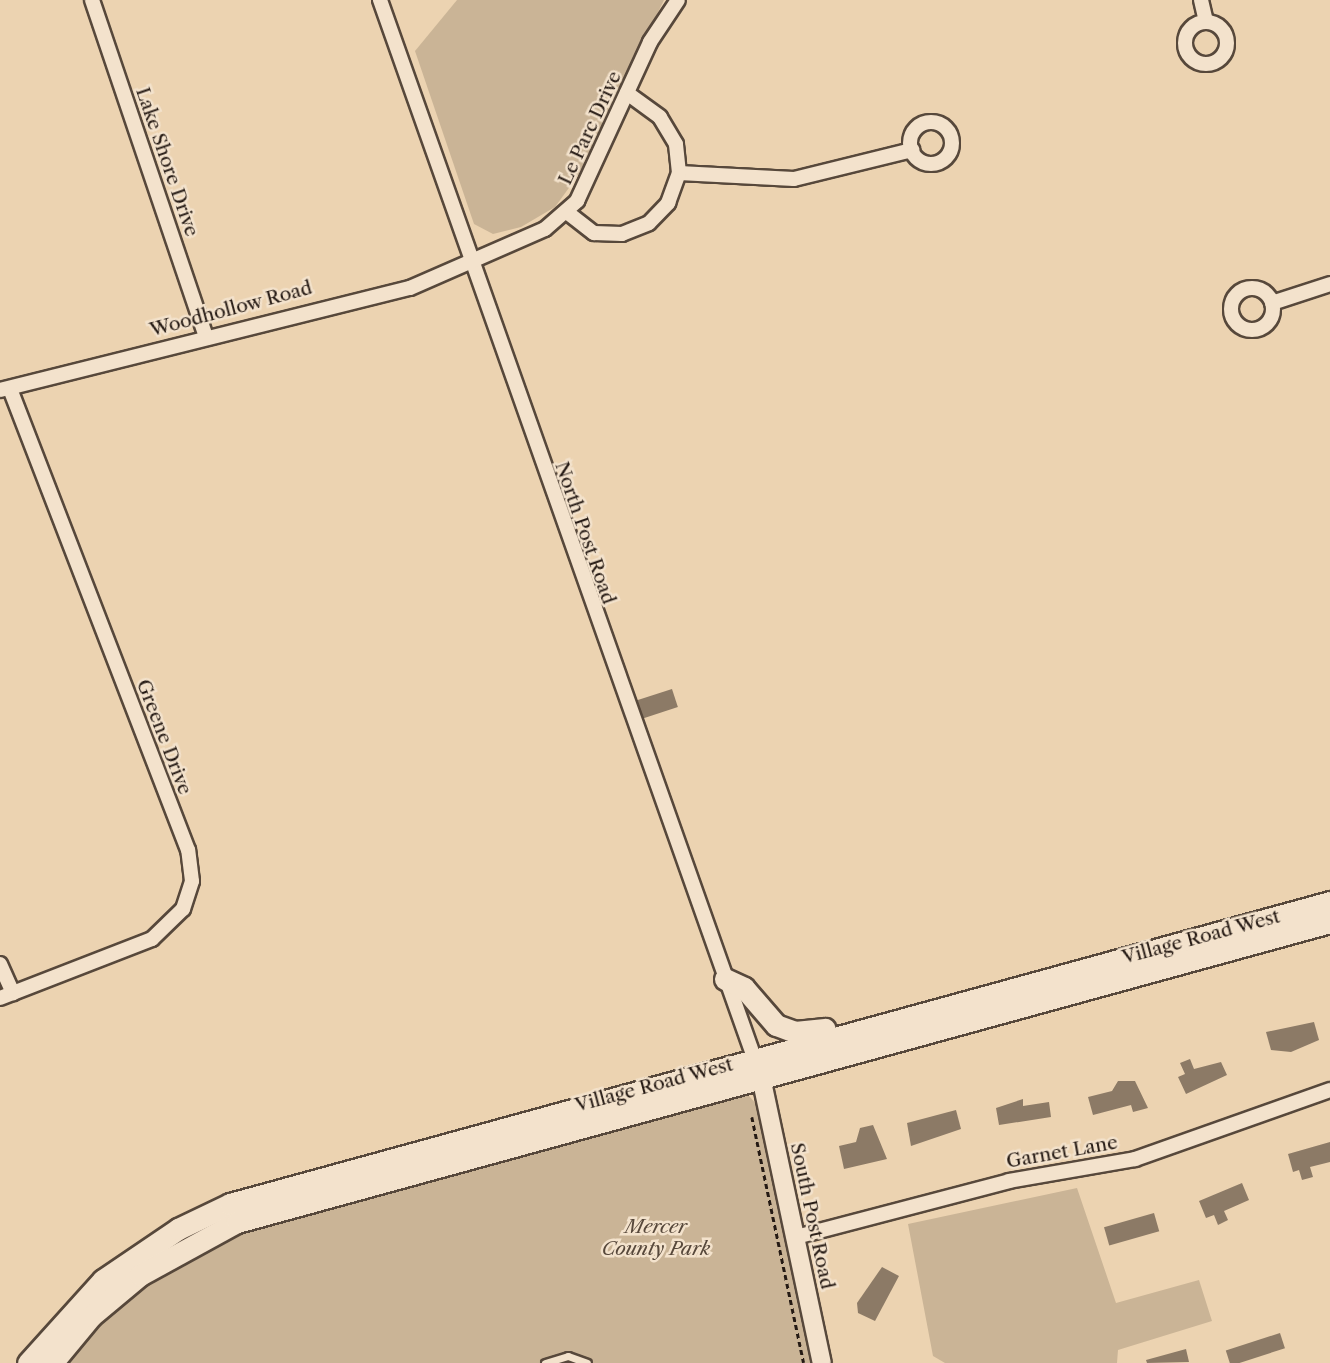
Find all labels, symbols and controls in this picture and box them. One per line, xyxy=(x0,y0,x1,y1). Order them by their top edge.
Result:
street label: Le Parc Drive xyxy=(554,68,626,188)
street label: Lake Shore Drive xyxy=(131,84,203,240)
street label: Woodhollow Road xyxy=(147,276,315,342)
street label: North Post Road xyxy=(550,459,620,607)
street label: Greene Drive xyxy=(132,676,196,798)
street label: Village Road West xyxy=(1119,905,1283,969)
street label: Village Road West xyxy=(572,1053,736,1117)
street label: Garnet Lane xyxy=(1005,1131,1119,1173)
street label: South Post Road xyxy=(785,1141,839,1291)
park label: Mercer County Park xyxy=(602,1216,710,1260)

